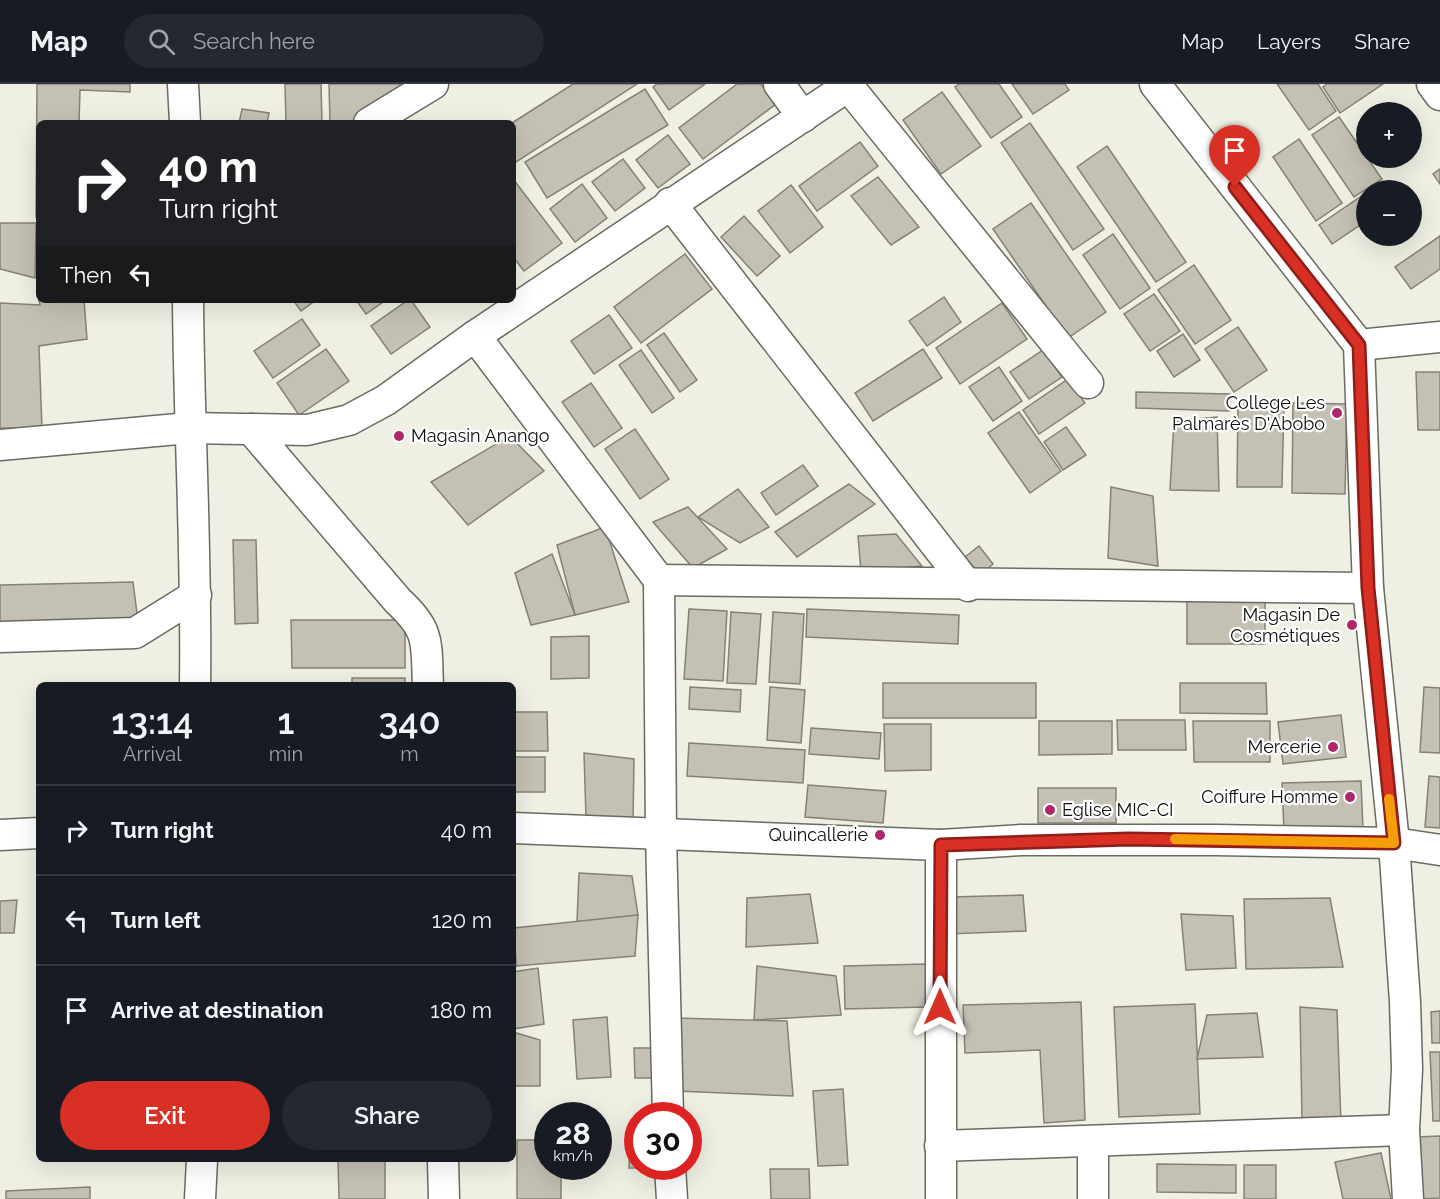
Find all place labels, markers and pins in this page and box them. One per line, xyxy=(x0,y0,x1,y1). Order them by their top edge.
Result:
pin xyxy=(1209,125,1260,187)
place label: College Les Palmarès D'Abobo xyxy=(1172,392,1325,434)
marker: College Les Palmarès D'Abobo xyxy=(1330,406,1344,420)
place label: Magasin Anango xyxy=(411,425,550,446)
marker: Magasin Anango xyxy=(392,429,406,443)
place label: Magasin De Cosmétiques xyxy=(1230,604,1340,646)
marker: Magasin De Cosmétiques xyxy=(1345,618,1359,632)
place label: Mercerie xyxy=(1248,736,1321,757)
marker: Mercerie xyxy=(1326,740,1340,754)
place label: Coiffure Homme xyxy=(1201,786,1338,807)
marker: Coiffure Homme xyxy=(1343,790,1357,804)
place label: Eglise MIC-CI xyxy=(1062,799,1174,820)
marker: Eglise MIC-CI xyxy=(1043,803,1057,817)
place label: Quincallerie xyxy=(769,824,868,845)
marker: Quincallerie xyxy=(873,828,887,842)

